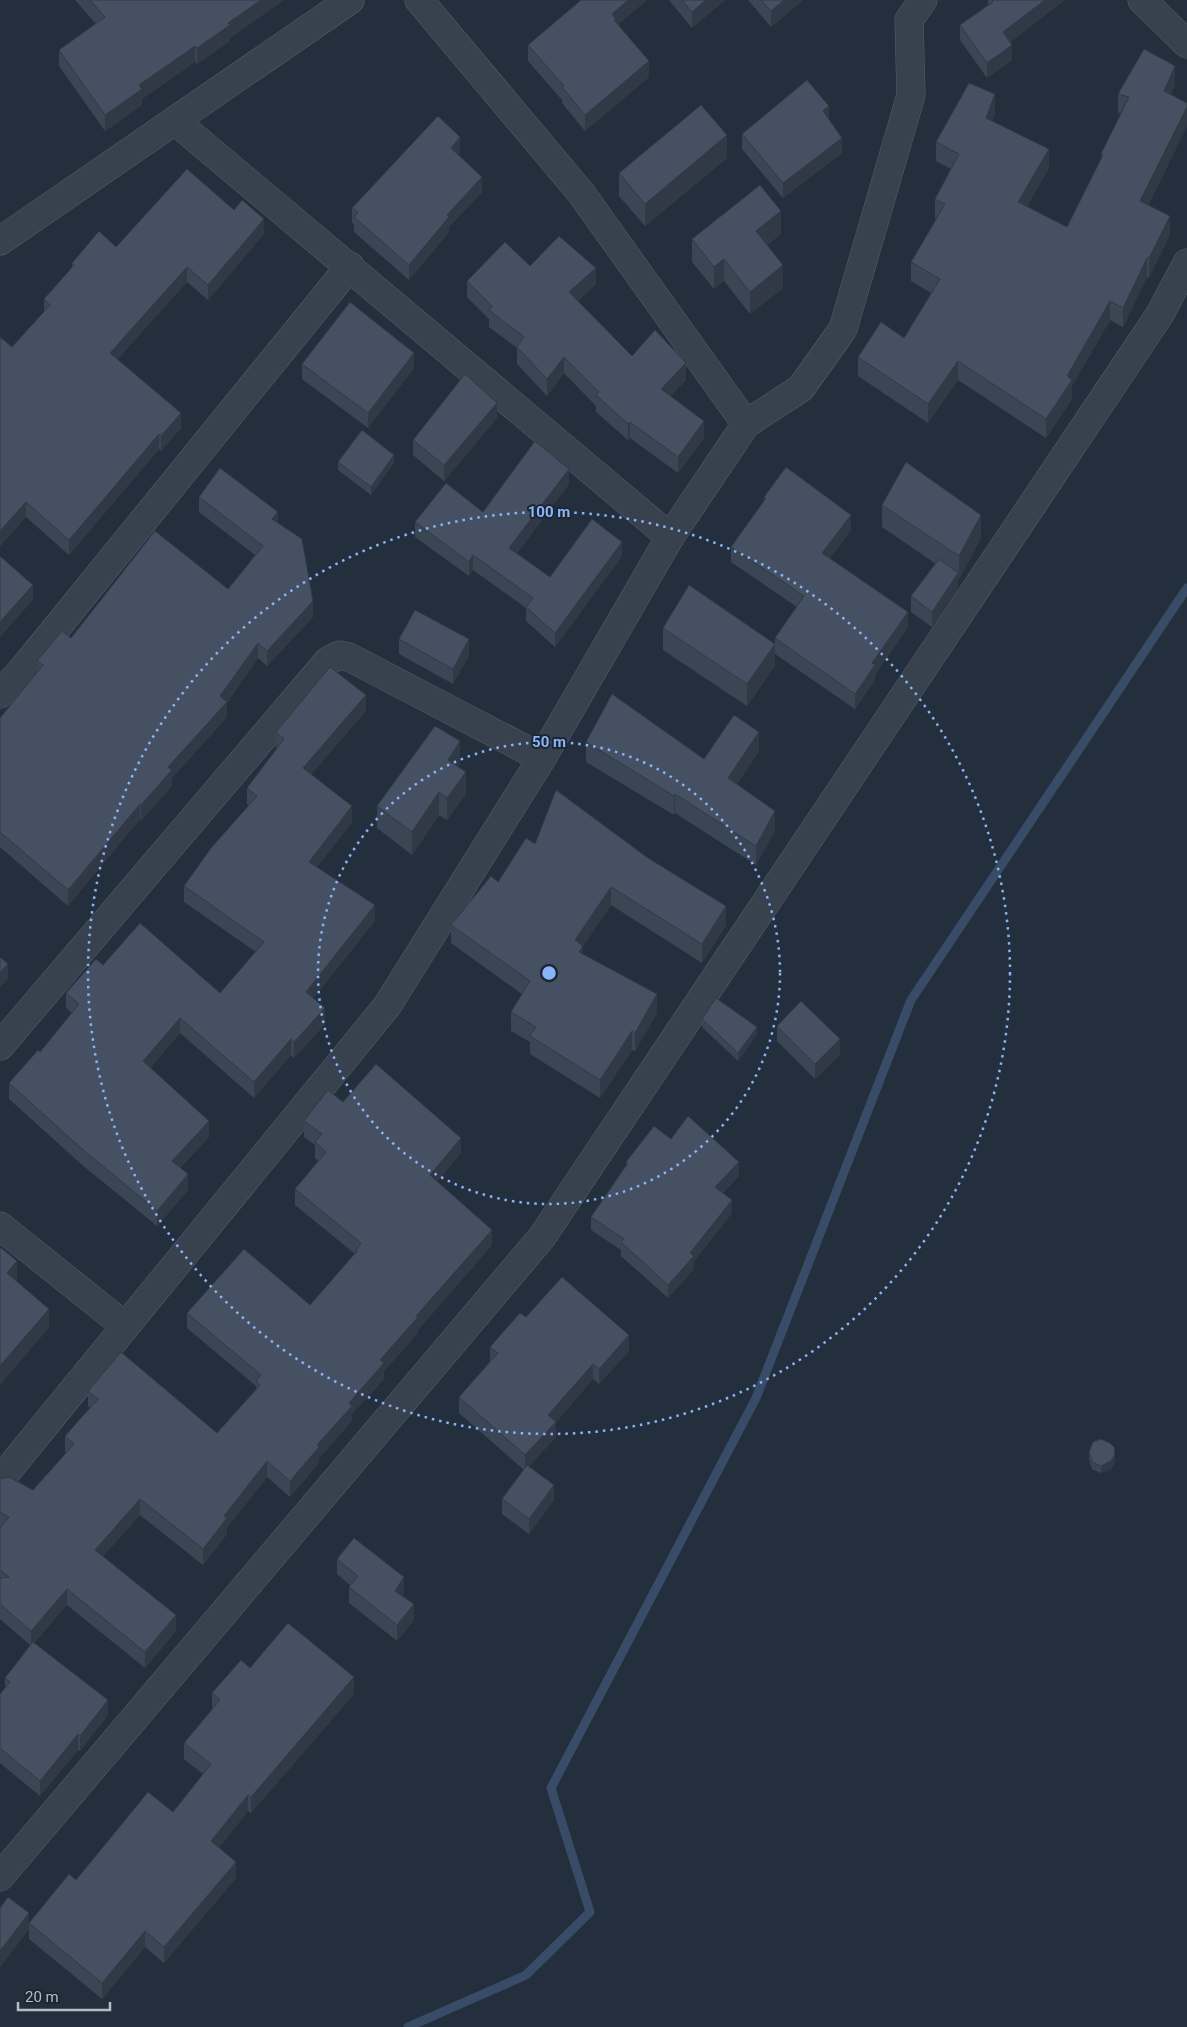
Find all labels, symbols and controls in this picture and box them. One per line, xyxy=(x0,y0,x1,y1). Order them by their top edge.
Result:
text: 100 m xyxy=(528,503,570,521)
text: 50 m xyxy=(532,733,566,751)
centre of rings xyxy=(540,964,558,982)
scale bar xyxy=(18,1980,110,2012)
text: 20 m xyxy=(25,1988,59,2006)

